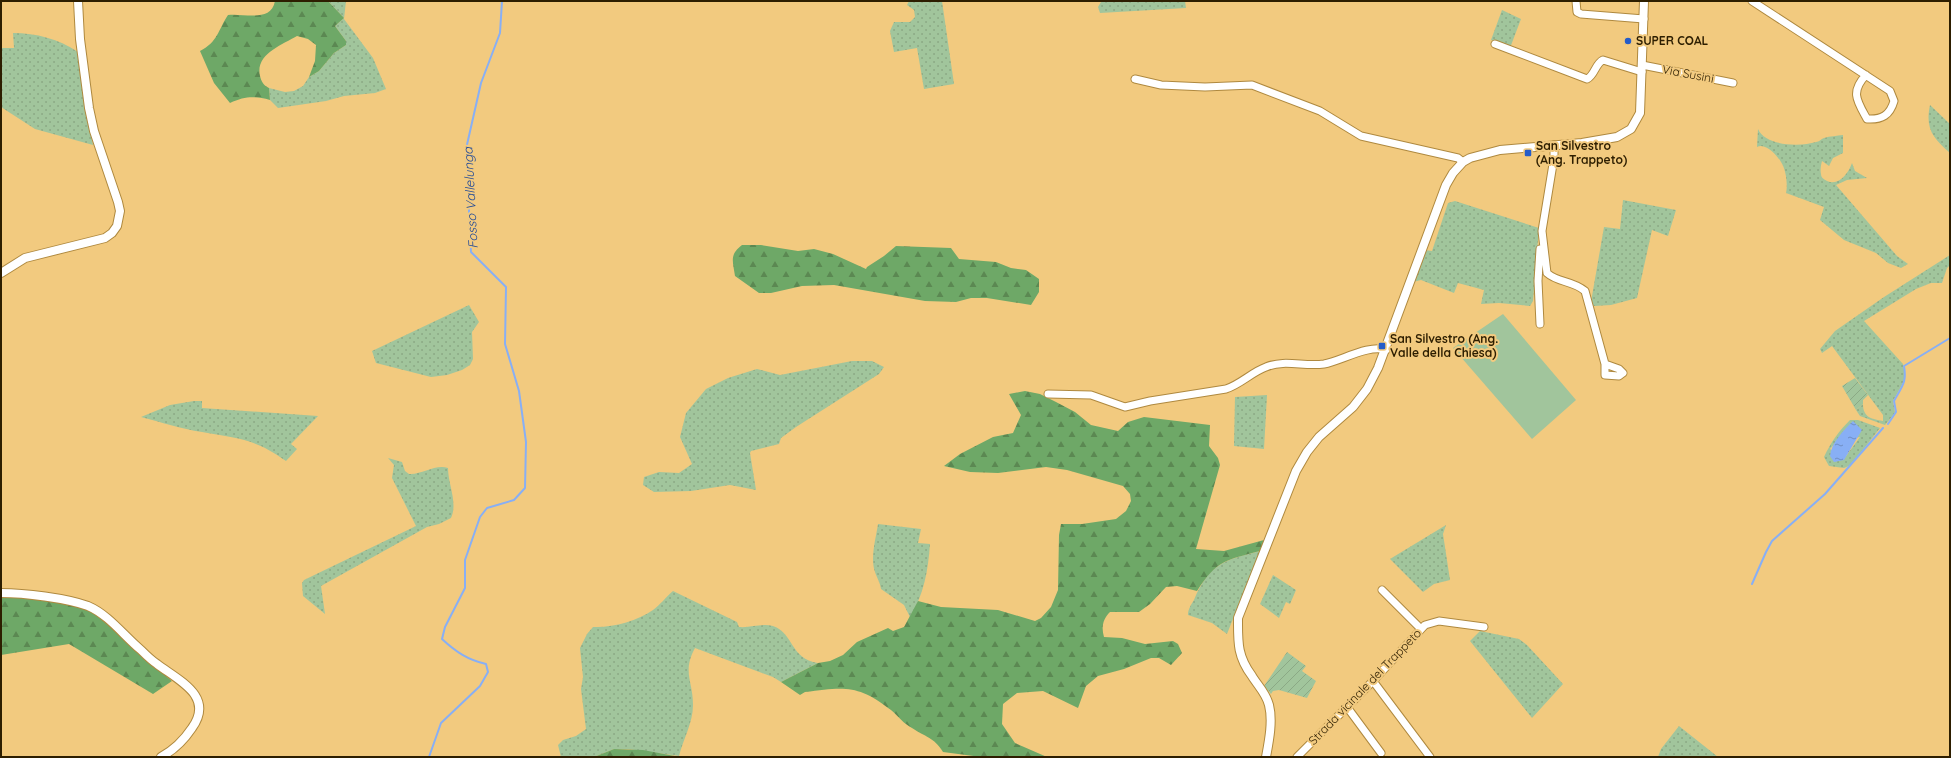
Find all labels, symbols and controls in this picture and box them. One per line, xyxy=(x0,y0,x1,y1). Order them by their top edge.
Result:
place label: SUPER COAL xyxy=(1636,33,1709,48)
marker: SUPER COAL xyxy=(1623,36,1633,46)
street label: Via Susini xyxy=(1661,61,1715,86)
place label: San Silvestro (Ang. Trappeto) xyxy=(1536,138,1627,167)
water label: Fosso Vallelunga xyxy=(459,146,481,249)
marker: San Silvestro (Ang. Trappeto) xyxy=(1523,148,1533,158)
place label: San Silvestro (Ang. Valle della Chiesa) xyxy=(1390,331,1498,360)
marker: San Silvestro (Ang. Valle della Chiesa) xyxy=(1377,341,1387,351)
street label: Strada vicinale del Trappeto xyxy=(1305,625,1424,748)

